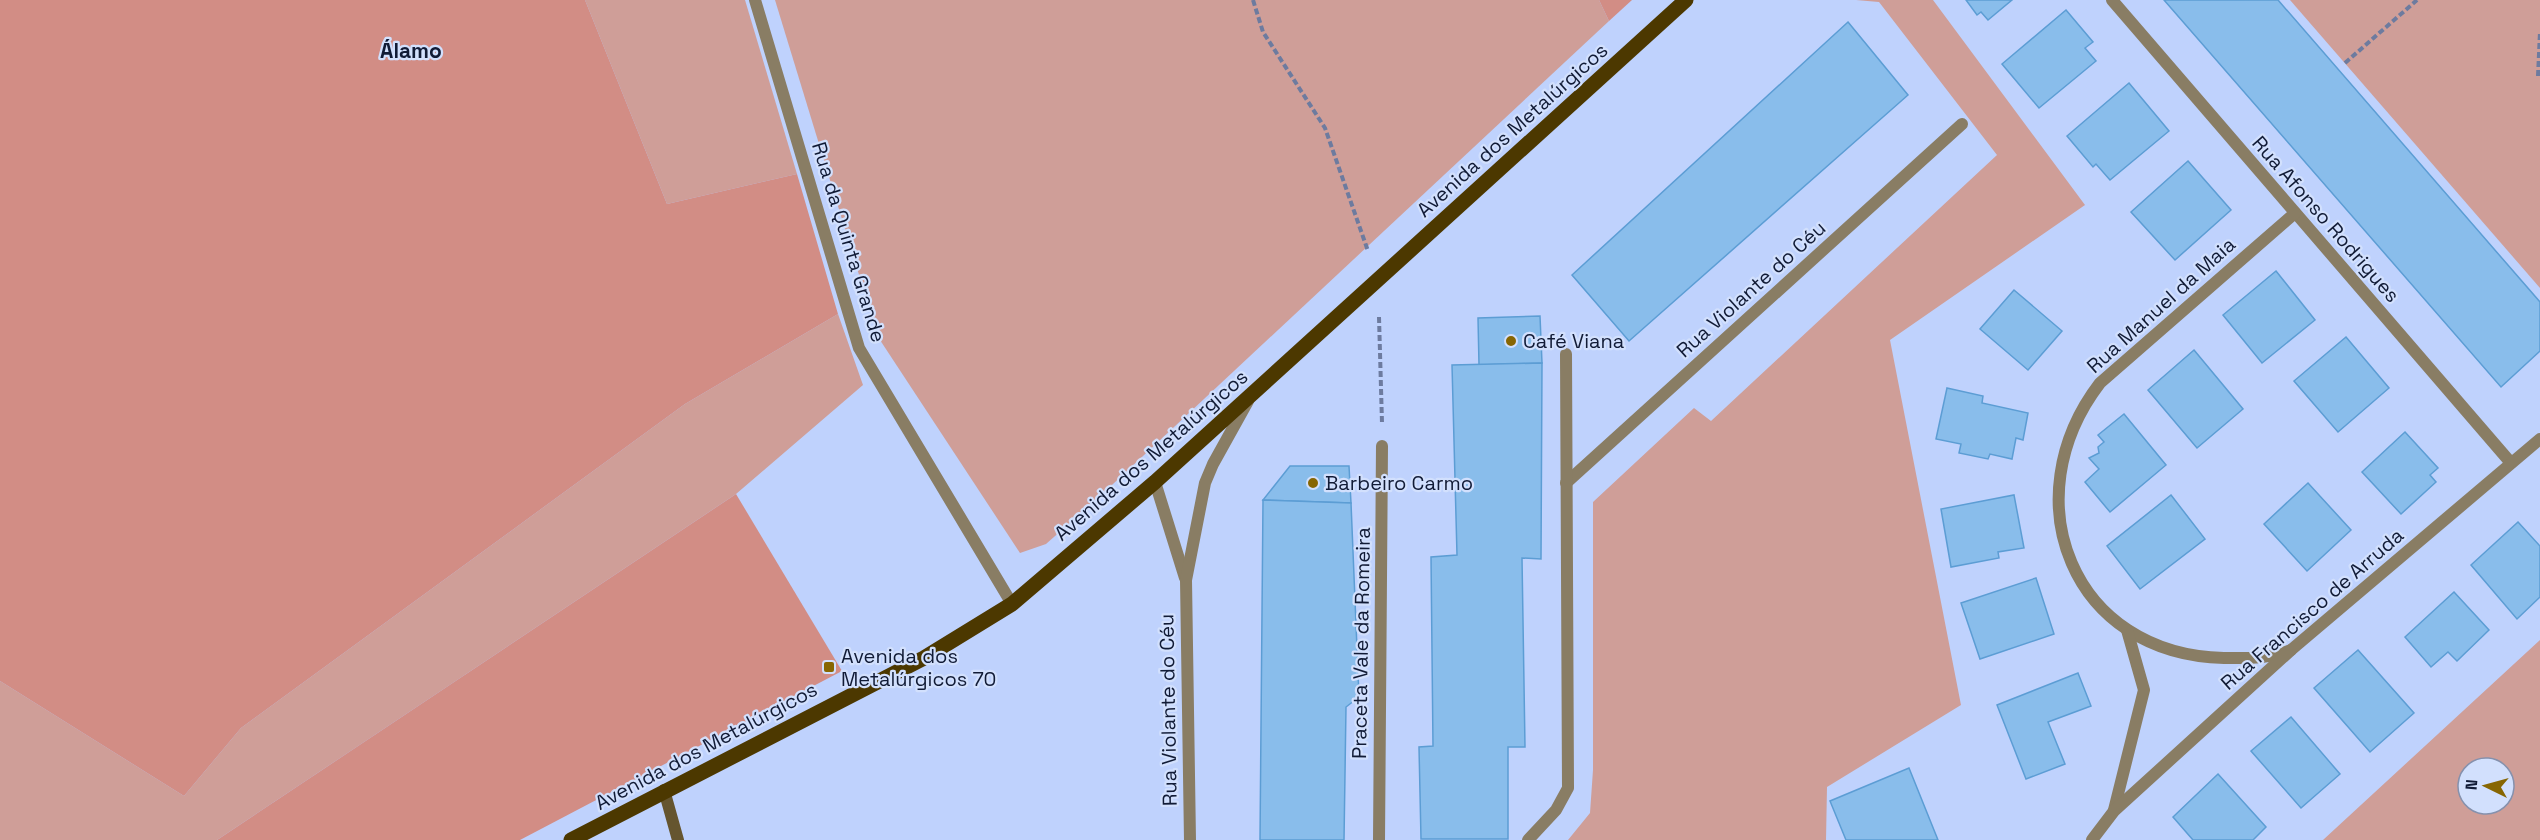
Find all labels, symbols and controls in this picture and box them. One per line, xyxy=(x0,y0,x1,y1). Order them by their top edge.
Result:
district label: Álamo xyxy=(380,37,442,64)
street label: Avenida dos Metalúrgicos xyxy=(1411,37,1613,223)
street label: Rua Afonso Rodrigues xyxy=(2247,130,2405,308)
street label: Rua da Quinta Grande xyxy=(806,139,892,345)
street label: Rua Violante do Céu xyxy=(1671,215,1831,363)
street label: Rua Manuel da Maia xyxy=(2081,231,2241,379)
place label: Café Viana xyxy=(1523,328,1624,354)
marker: Café Viana xyxy=(1504,334,1518,348)
street label: Avenida dos Metalúrgicos xyxy=(1049,364,1253,546)
place label: Barbeiro Carmo xyxy=(1325,470,1473,496)
marker: Barbeiro Carmo xyxy=(1306,476,1320,490)
street label: Rua Francisco de Arruda xyxy=(2215,522,2409,696)
street label: Praceta Vale da Romeira xyxy=(1346,527,1376,759)
street label: Rua Violante do Céu xyxy=(1153,614,1183,806)
place label: Avenida dos Metalúrgicos 70 xyxy=(841,643,996,692)
marker: Avenida dos Metalúrgicos 70 xyxy=(822,660,836,674)
street label: Avenida dos Metalúrgicos xyxy=(590,676,822,816)
north arrow xyxy=(2456,756,2516,816)
text: N xyxy=(2461,778,2482,791)

